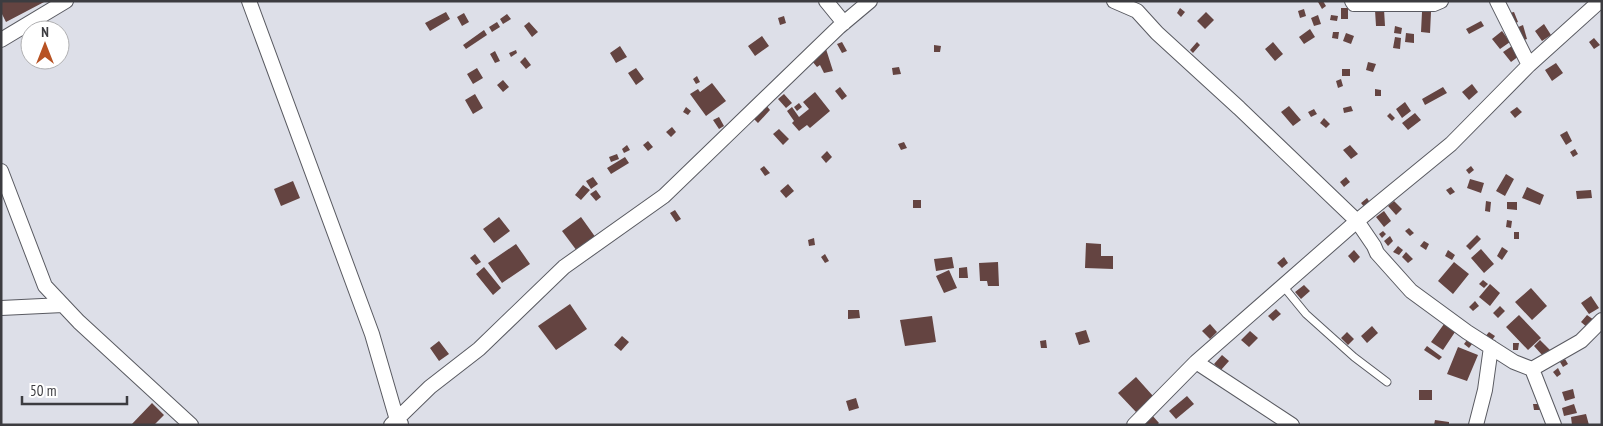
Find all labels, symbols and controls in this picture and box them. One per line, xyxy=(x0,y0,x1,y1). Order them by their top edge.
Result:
north arrow xyxy=(20,20,70,70)
text: N xyxy=(41,23,49,41)
scale bar xyxy=(22,374,128,406)
text: 50 m xyxy=(30,381,56,400)

